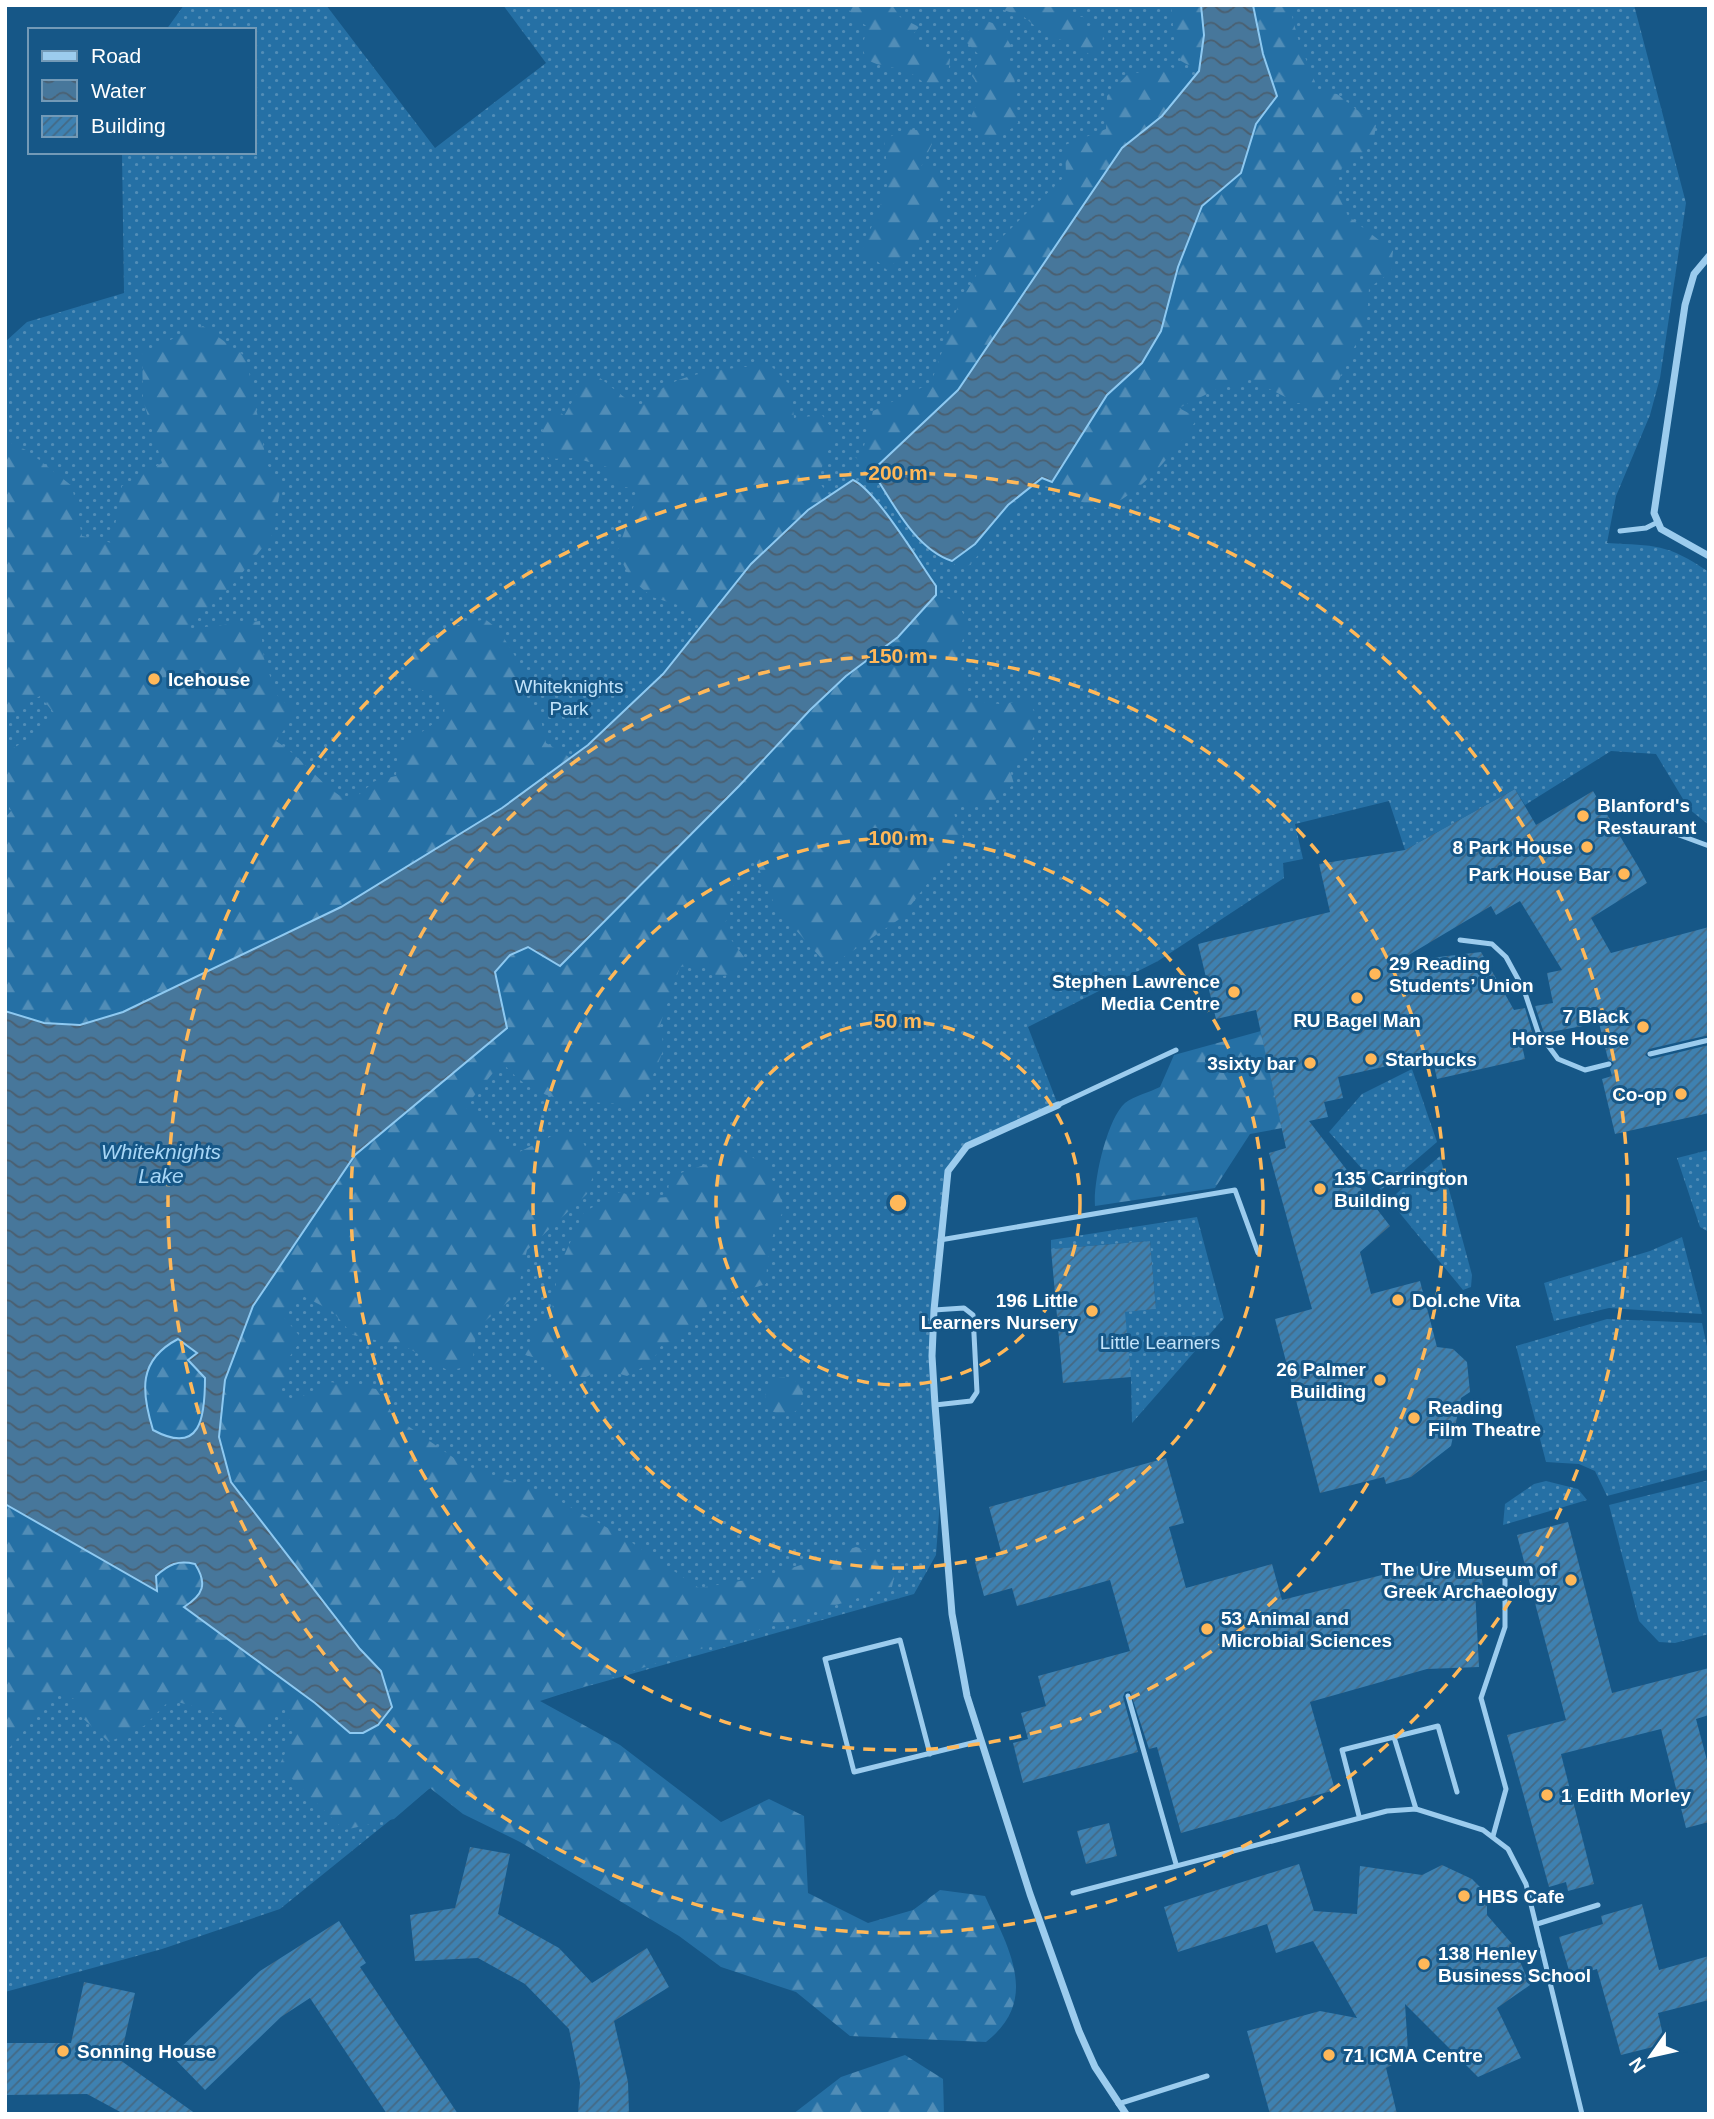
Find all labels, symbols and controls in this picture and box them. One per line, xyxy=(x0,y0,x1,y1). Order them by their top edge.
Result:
legend xyxy=(28,28,256,154)
text: Road xyxy=(91,44,141,67)
text: Water xyxy=(91,79,146,102)
text: Building xyxy=(91,114,166,137)
text: 200 m xyxy=(868,461,928,484)
text: 150 m xyxy=(868,644,928,667)
place label: Icehouse xyxy=(168,669,250,690)
marker: Icehouse xyxy=(146,671,162,687)
park label: Whiteknights Park xyxy=(515,676,623,719)
place label: Blanford's Restaurant xyxy=(1597,795,1697,838)
marker: Blanford's Restaurant xyxy=(1575,808,1591,824)
text: 100 m xyxy=(868,826,928,849)
place label: 8 Park House xyxy=(1453,837,1573,858)
marker: 8 Park House xyxy=(1579,839,1595,855)
place label: Park House Bar xyxy=(1468,864,1611,885)
marker: Park House Bar xyxy=(1616,866,1632,882)
place label: 29 Reading Students’ Union xyxy=(1389,953,1534,996)
marker: 29 Reading Students’ Union xyxy=(1367,966,1383,982)
place label: Stephen Lawrence Media Centre xyxy=(1052,971,1220,1014)
marker: Stephen Lawrence Media Centre xyxy=(1226,984,1242,1000)
marker: RU Bagel Man xyxy=(1349,990,1365,1006)
place label: 7 Black Horse House xyxy=(1512,1006,1629,1049)
text: 50 m xyxy=(874,1009,922,1032)
place label: RU Bagel Man xyxy=(1293,1010,1421,1031)
marker: 7 Black Horse House xyxy=(1635,1019,1651,1035)
place label: Starbucks xyxy=(1385,1049,1477,1070)
marker: Starbucks xyxy=(1363,1051,1379,1067)
place label: 3sixty bar xyxy=(1207,1053,1297,1074)
marker: 3sixty bar xyxy=(1302,1055,1318,1071)
place label: Co-op xyxy=(1612,1084,1667,1105)
marker: Co-op xyxy=(1673,1086,1689,1102)
water label: Whiteknights Lake xyxy=(101,1140,222,1187)
place label: 135 Carrington Building xyxy=(1334,1168,1468,1211)
marker: 135 Carrington Building xyxy=(1312,1181,1328,1197)
centre of rings xyxy=(886,1191,910,1215)
place label: 196 Little Learners Nursery xyxy=(921,1290,1078,1333)
place label: Dol.che Vita xyxy=(1412,1290,1521,1311)
marker: Dol.che Vita xyxy=(1390,1292,1406,1308)
marker: 196 Little Learners Nursery xyxy=(1084,1303,1100,1319)
park label: Little Learners xyxy=(1100,1332,1220,1353)
place label: 26 Palmer Building xyxy=(1276,1359,1367,1402)
marker: 26 Palmer Building xyxy=(1372,1372,1388,1388)
place label: Reading Film Theatre xyxy=(1428,1397,1541,1440)
marker: Reading Film Theatre xyxy=(1406,1410,1422,1426)
place label: The Ure Museum of Greek Archaeology xyxy=(1381,1559,1558,1602)
marker: The Ure Museum of Greek Archaeology xyxy=(1563,1572,1579,1588)
place label: 53 Animal and Microbial Sciences xyxy=(1221,1608,1392,1651)
marker: 53 Animal and Microbial Sciences xyxy=(1199,1621,1215,1637)
place label: 1 Edith Morley xyxy=(1561,1785,1691,1806)
marker: 1 Edith Morley xyxy=(1539,1787,1555,1803)
place label: HBS Cafe xyxy=(1478,1886,1565,1907)
marker: HBS Cafe xyxy=(1456,1888,1472,1904)
place label: 138 Henley Business School xyxy=(1438,1943,1591,1986)
marker: 138 Henley Business School xyxy=(1416,1956,1432,1972)
north arrow xyxy=(1616,2021,1686,2091)
place label: Sonning House xyxy=(77,2041,216,2062)
marker: Sonning House xyxy=(55,2043,71,2059)
place label: 71 ICMA Centre xyxy=(1343,2045,1483,2066)
marker: 71 ICMA Centre xyxy=(1321,2047,1337,2063)
text: N xyxy=(1625,2054,1650,2077)

